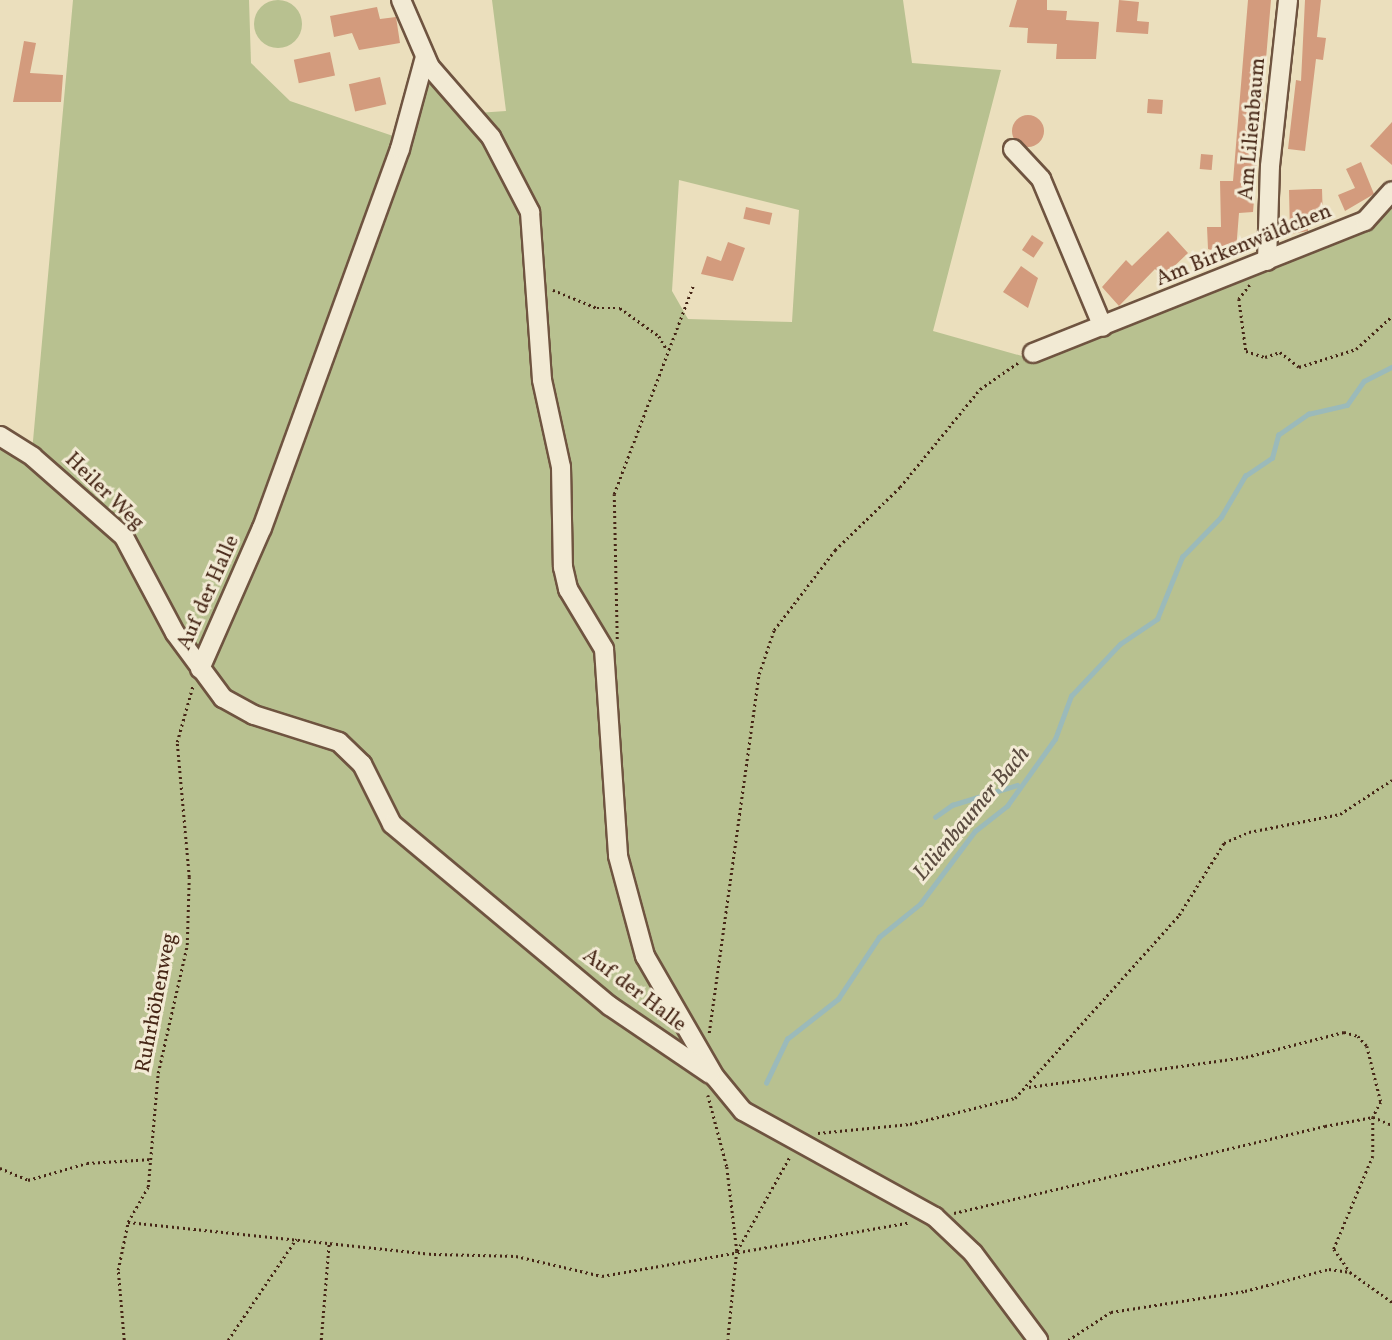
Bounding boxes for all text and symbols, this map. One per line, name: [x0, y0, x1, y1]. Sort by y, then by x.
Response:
street label: Am Lilienbaum: [1234, 57, 1272, 201]
street label: Am Birkenwäldchen: [1152, 199, 1336, 293]
street label: Heiler Weg: [59, 448, 149, 536]
street label: Auf der Halle: [173, 533, 245, 653]
water label: Lilienbaumer Bach: [908, 741, 1036, 887]
street label: Ruhrhöhenweg: [131, 931, 183, 1075]
street label: Auf der Halle: [578, 944, 690, 1038]

